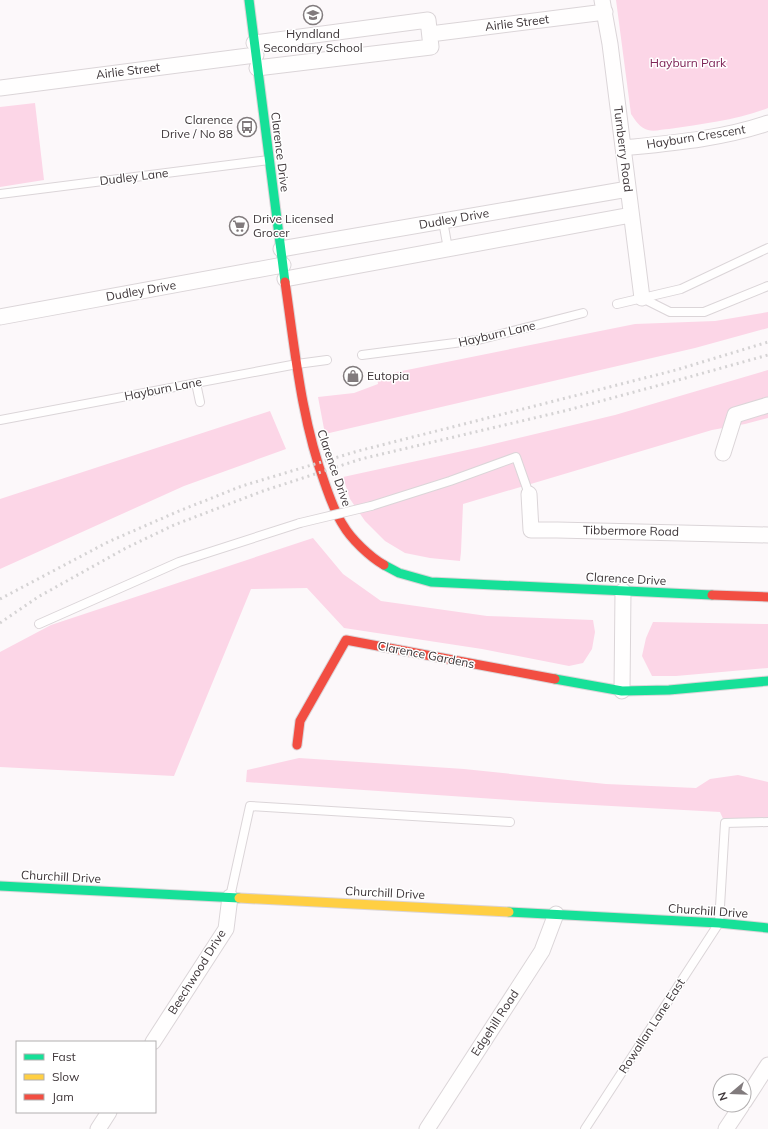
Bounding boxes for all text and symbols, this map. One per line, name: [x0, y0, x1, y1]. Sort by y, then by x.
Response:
school or university icon: Hyndland Secondary School: [302, 4, 324, 26]
street label: Airlie Street: [484, 11, 550, 34]
place label: Hyndland Secondary School: [263, 26, 363, 55]
park label: Hayburn Park: [650, 55, 727, 70]
street label: Airlie Street: [95, 59, 161, 82]
street label: Turnberry Road: [611, 105, 636, 193]
street label: Clarence Drive: [268, 111, 293, 193]
place label: Clarence Drive / No 88: [161, 112, 233, 141]
bus stop icon: Clarence Drive / No 88: [236, 116, 258, 138]
street label: Hayburn Crescent: [645, 121, 746, 152]
street label: Dudley Lane: [99, 165, 169, 188]
street label: Dudley Drive: [418, 205, 490, 232]
place label: Drive Licensed Grocer: [253, 211, 334, 240]
supermarket icon: Drive Licensed Grocer: [228, 215, 250, 237]
street label: Dudley Drive: [105, 277, 177, 304]
street label: Hayburn Lane: [457, 317, 537, 350]
shop icon: Eutopia: [342, 365, 364, 387]
place label: Eutopia: [367, 368, 409, 383]
street label: Hayburn Lane: [123, 374, 203, 403]
street label: Clarence Drive: [314, 427, 355, 508]
street label: Tibbermore Road: [583, 522, 679, 539]
street label: Clarence Drive: [585, 569, 667, 588]
street label: Clarence Gardens: [376, 638, 476, 671]
street label: Churchill Drive: [21, 867, 101, 886]
street label: Churchill Drive: [345, 883, 425, 902]
street label: Churchill Drive: [668, 900, 749, 921]
street label: Beechwood Drive: [164, 926, 229, 1017]
street label: Rowallan Lane East: [615, 975, 688, 1076]
street label: Edgehill Road: [468, 987, 522, 1059]
legend: [16, 1041, 156, 1113]
text: Fast: [52, 1049, 76, 1064]
text: Slow: [52, 1069, 80, 1084]
north arrow: [712, 1073, 752, 1113]
text: Jam: [52, 1089, 74, 1104]
text: N: [715, 1090, 731, 1102]

